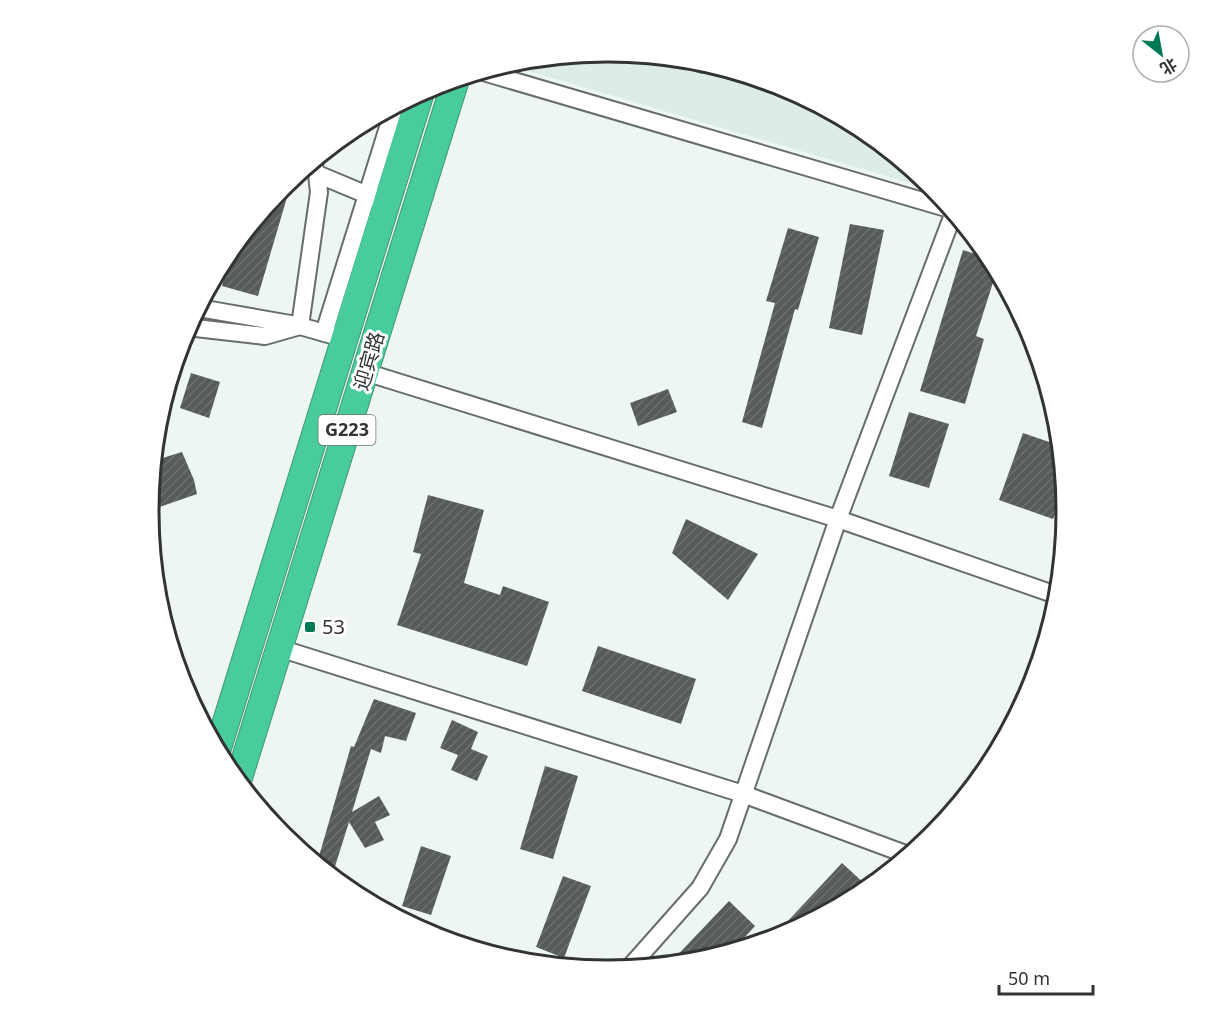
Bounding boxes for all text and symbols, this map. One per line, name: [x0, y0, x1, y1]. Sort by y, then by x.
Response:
north arrow: [1131, 24, 1191, 84]
text: 北: [1156, 53, 1181, 80]
street label: 迎宾路: [347, 328, 390, 393]
road number: G223: [318, 415, 376, 445]
place label: 53: [322, 613, 345, 640]
marker: 53: [303, 620, 317, 634]
scale bar: [999, 958, 1094, 996]
text: 50 m: [1008, 966, 1050, 990]

